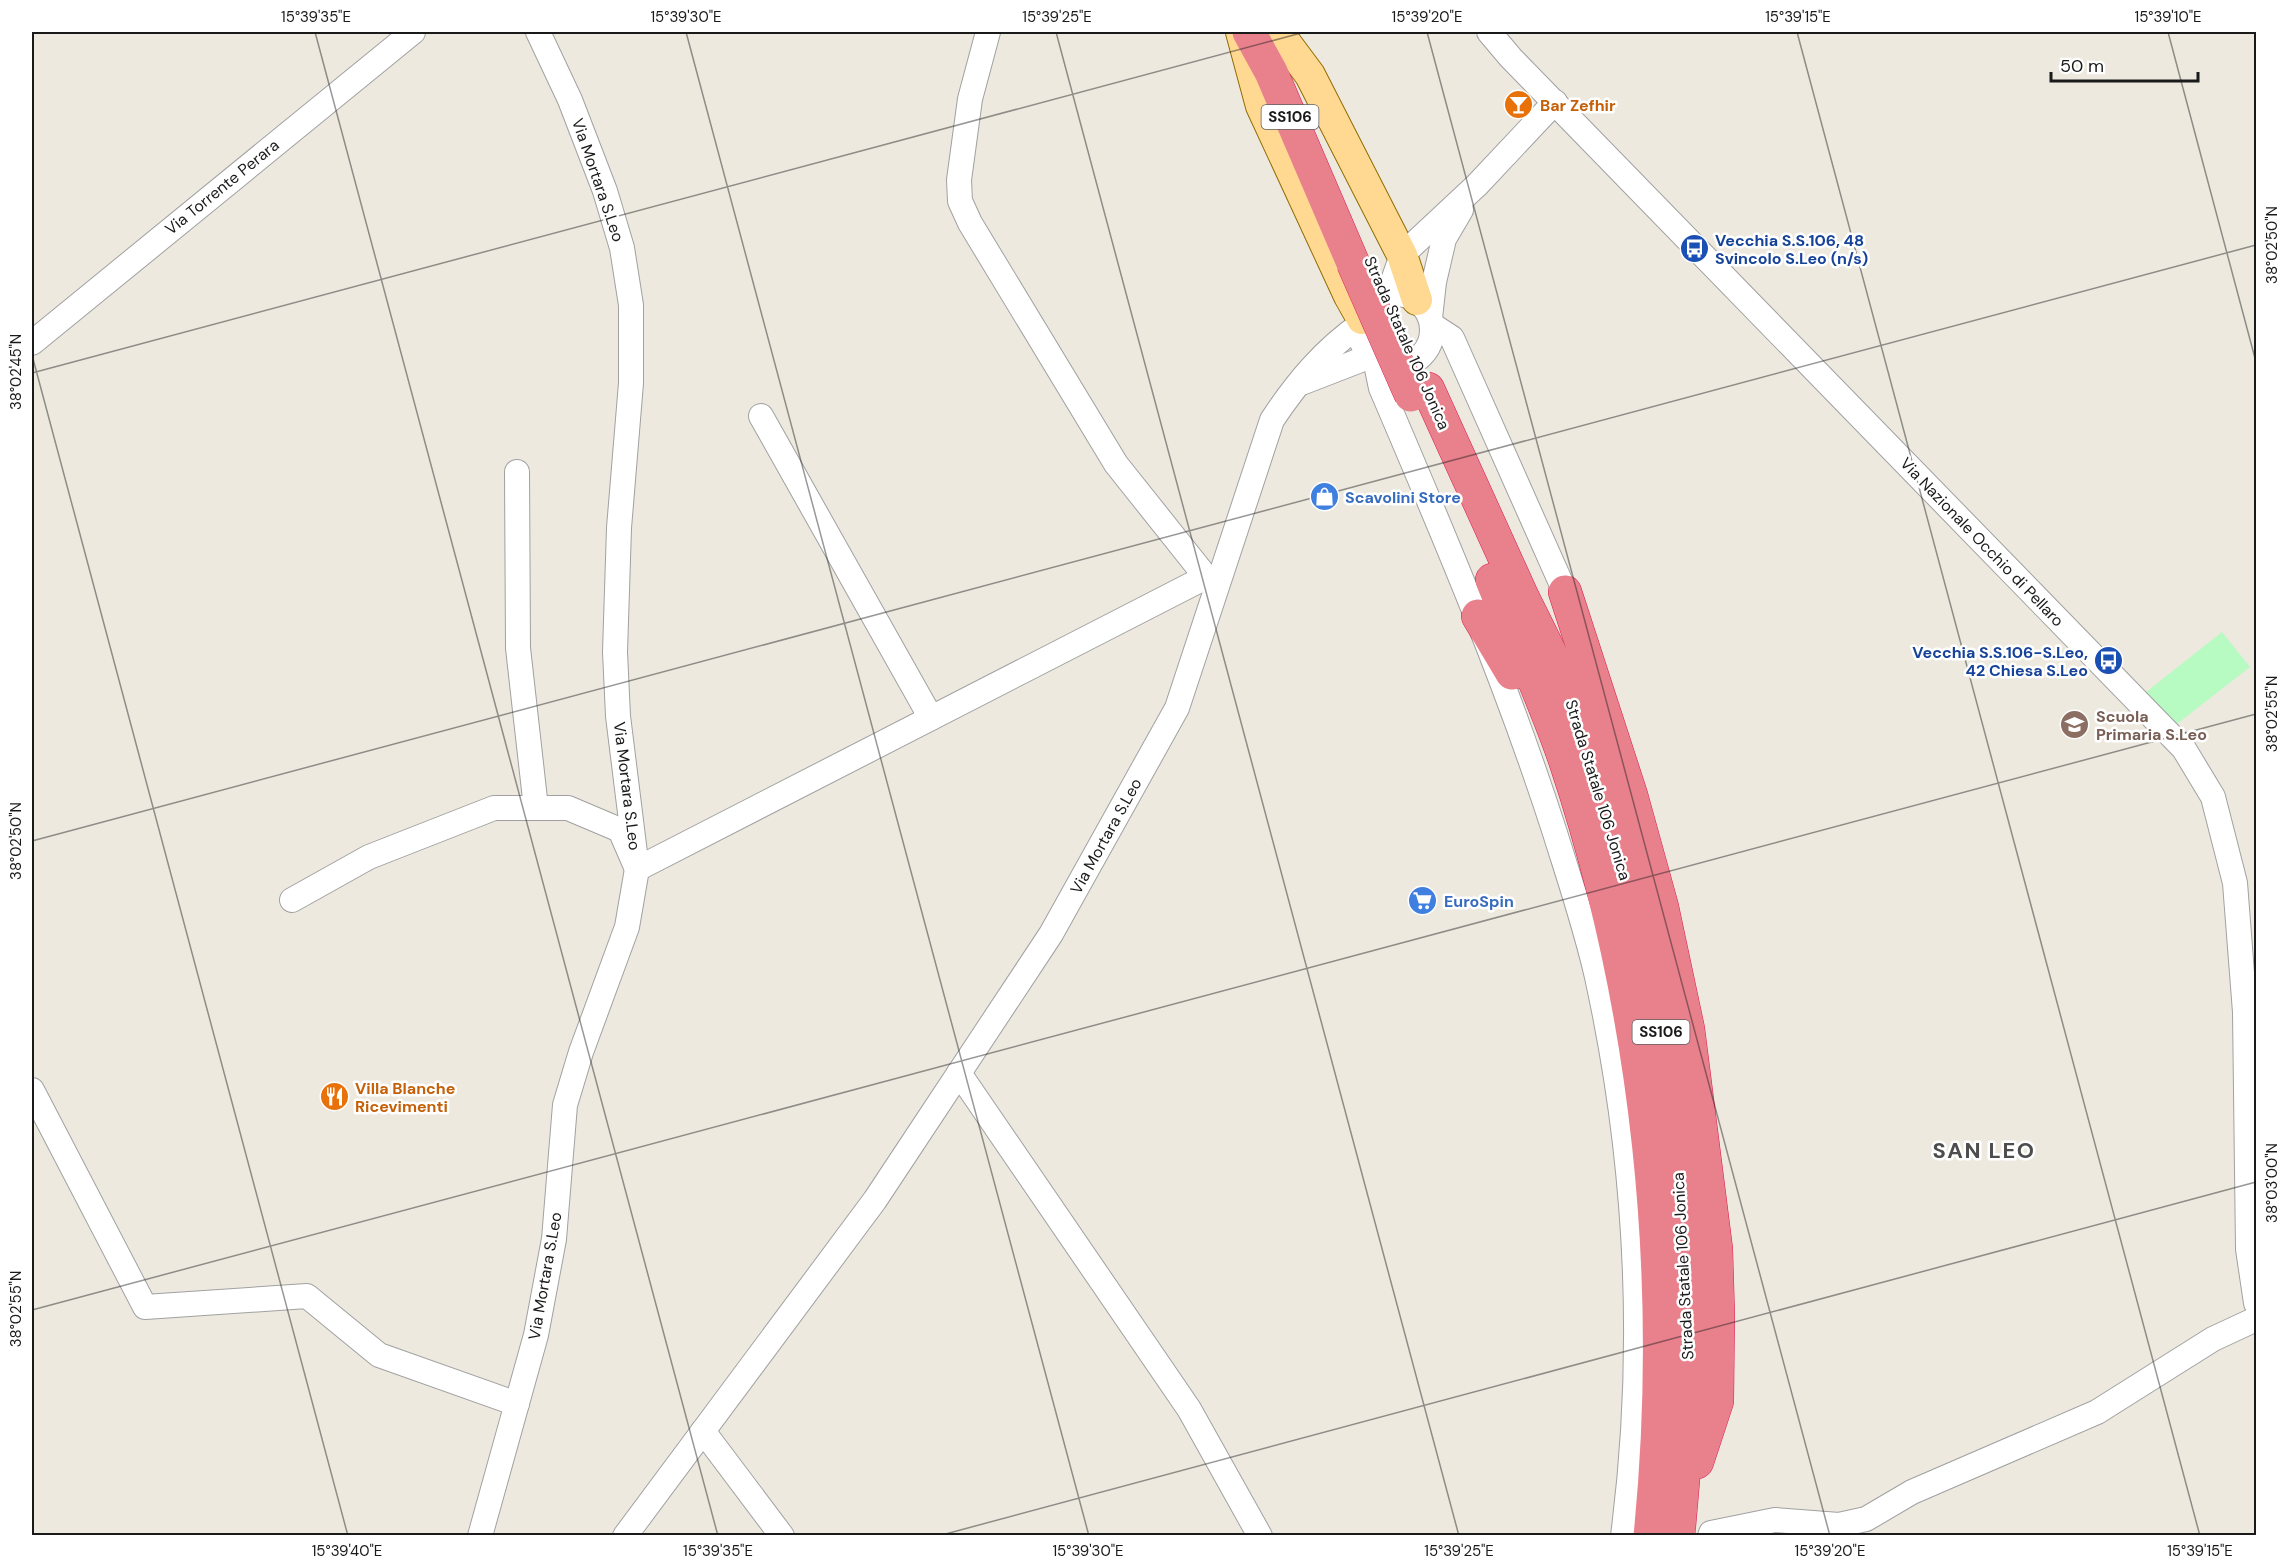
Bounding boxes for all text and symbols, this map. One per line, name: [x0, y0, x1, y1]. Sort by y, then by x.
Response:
text: 15°39'35"E: [281, 7, 351, 27]
text: 15°39'30"E: [650, 7, 722, 27]
text: 15°39'25"E: [1022, 7, 1092, 27]
text: 15°39'20"E: [1392, 7, 1462, 27]
text: 15°39'15"E: [1765, 7, 1831, 27]
text: 15°39'10"E: [2135, 7, 2202, 27]
scale bar: [2051, 45, 2198, 83]
text: 50 m: [2060, 54, 2104, 78]
bar icon: Bar Zefhir: [1503, 89, 1535, 121]
place label: Bar Zefhir: [1540, 95, 1616, 116]
road number: SS106: [1262, 105, 1318, 129]
street label: Via Mortara S.Leo: [567, 115, 629, 245]
street label: Via Torrente Perara: [161, 135, 283, 239]
text: 38°02'50"N: [2262, 206, 2282, 284]
place label: Vecchia S.S.106, 48 Svincolo S.Leo (n/s): [1715, 230, 1868, 269]
bus stop icon: Vecchia S.S.106, 48 Svincolo S.Leo (n/s): [1678, 233, 1710, 265]
street label: Strada Statale 106 Jonica: [1359, 253, 1455, 433]
text: 38°02'45"N: [6, 334, 26, 410]
street label: Via Nazionale Occhio di Pellaro: [1896, 453, 2068, 631]
shop icon: Scavolini Store: [1308, 481, 1340, 513]
place label: Scavolini Store: [1345, 487, 1461, 508]
place label: Vecchia S.S.106-S.Leo, 42 Chiesa S.Leo: [1912, 642, 2088, 681]
bus stop icon: Vecchia S.S.106-S.Leo, 42 Chiesa S.Leo: [2093, 645, 2125, 677]
text: 38°02'55"N: [2262, 676, 2282, 752]
street label: Strada Statale 106 Jonica: [1561, 697, 1635, 883]
place label: Scuola Primaria S.Leo: [2096, 706, 2207, 745]
school or university icon: Scuola Primaria S.Leo: [2059, 709, 2091, 741]
street label: Via Mortara S.Leo: [609, 721, 645, 851]
street label: Via Mortara S.Leo: [1065, 774, 1147, 898]
text: 38°02'50"N: [6, 802, 26, 880]
supermarket icon: EuroSpin: [1407, 885, 1439, 917]
place label: EuroSpin: [1444, 891, 1514, 912]
road number: SS106: [1632, 1020, 1690, 1044]
place label: Villa Blanche Ricevimenti: [355, 1078, 455, 1117]
restaurant icon: Villa Blanche Ricevimenti: [318, 1081, 350, 1113]
district label: SAN LEO: [1933, 1136, 2035, 1165]
text: 38°03'00"N: [2262, 1143, 2282, 1223]
street label: Strada Statale 106 Jonica: [1668, 1172, 1698, 1360]
street label: Via Mortara S.Leo: [523, 1210, 567, 1342]
text: 38°02'55"N: [6, 1271, 26, 1347]
text: 15°39'40"E: [312, 1541, 382, 1561]
text: 15°39'35"E: [683, 1541, 753, 1561]
text: 15°39'30"E: [1052, 1541, 1124, 1561]
text: 15°39'25"E: [1424, 1541, 1494, 1561]
text: 15°39'20"E: [1795, 1541, 1865, 1561]
text: 15°39'15"E: [2167, 1541, 2233, 1561]

